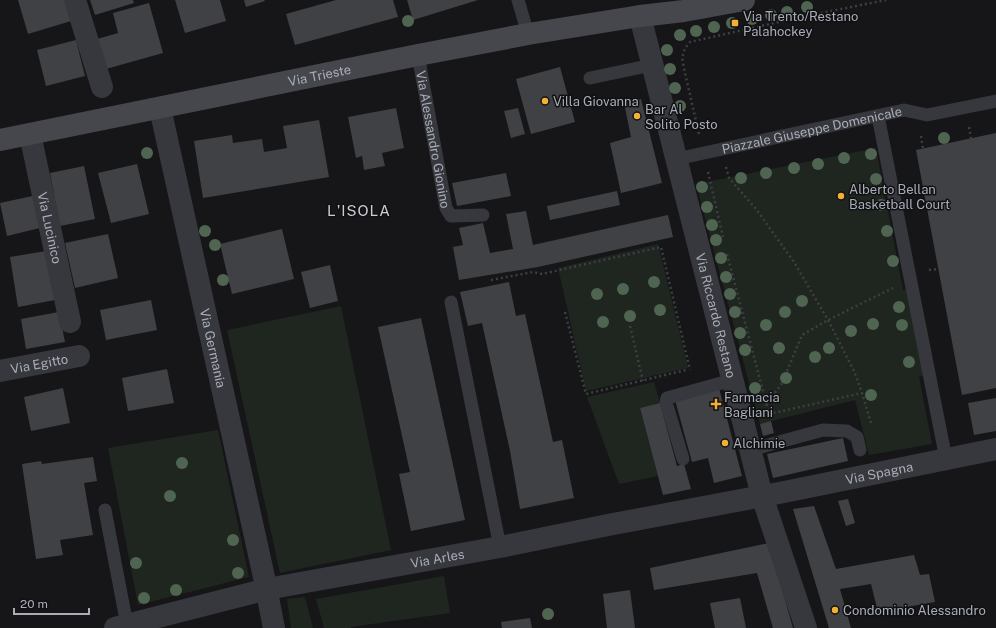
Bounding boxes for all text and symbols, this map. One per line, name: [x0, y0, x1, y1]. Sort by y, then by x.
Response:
place label: Via Trento/Restano Palahockey: [743, 9, 858, 39]
marker: Via Trento/Restano Palahockey: [730, 18, 740, 28]
street label: Via Trieste: [287, 62, 352, 89]
street label: Via Alessandro Gionino: [413, 70, 453, 210]
place label: Villa Giovanna: [553, 94, 639, 109]
marker: Villa Giovanna: [540, 96, 550, 106]
place label: Bar Al Solito Posto: [645, 102, 718, 132]
street label: Piazzale Giuseppe Domenicale: [721, 104, 903, 157]
marker: Bar Al Solito Posto: [632, 111, 642, 121]
place label: Alberto Bellan Basketball Court: [849, 182, 950, 212]
street label: Via Lucinico: [35, 191, 64, 265]
marker: Alberto Bellan Basketball Court: [836, 191, 846, 201]
district label: L'ISOLA: [327, 202, 391, 219]
street label: Via Riccardo Restano: [693, 252, 739, 380]
street label: Via Germania: [197, 307, 229, 389]
street label: Via Egitto: [9, 351, 69, 377]
place label: Farmacia Bagliani: [724, 390, 780, 420]
marker: Farmacia Bagliani: [711, 399, 721, 409]
place label: Alchimie: [733, 436, 785, 451]
marker: Alchimie: [720, 438, 730, 448]
street label: Via Spagna: [844, 459, 914, 487]
street label: Via Arles: [409, 547, 465, 571]
scale bar: [14, 590, 89, 616]
text: 20 m: [20, 597, 48, 611]
place label: Condominio Alessandro: [843, 603, 986, 618]
marker: Condominio Alessandro: [830, 605, 840, 615]

